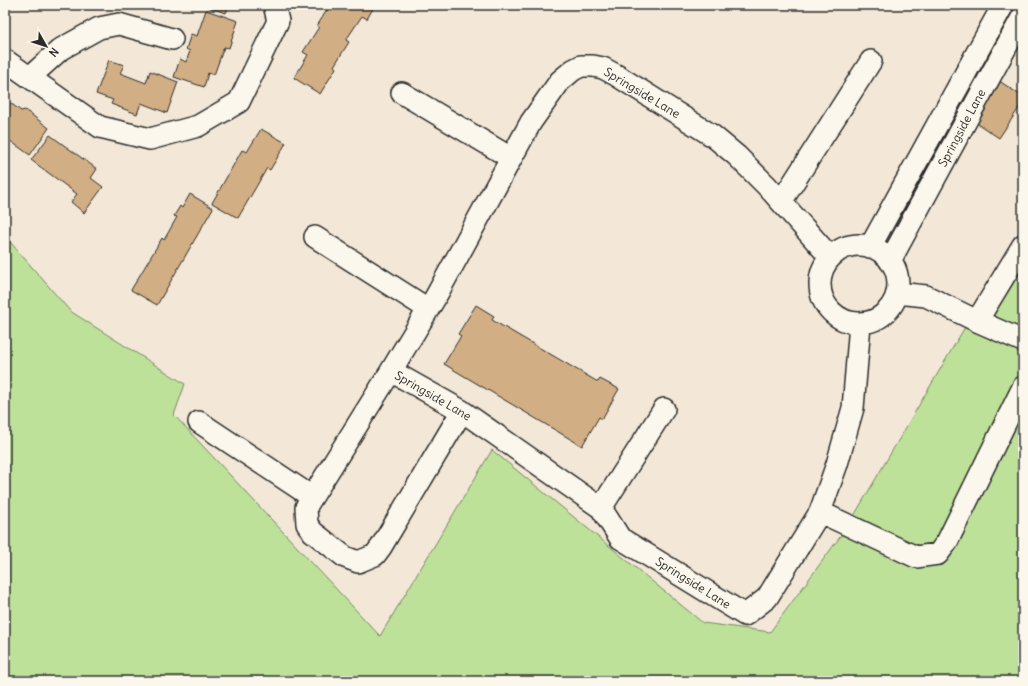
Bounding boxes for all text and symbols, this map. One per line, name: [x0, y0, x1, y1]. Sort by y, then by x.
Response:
north arrow: [26, 26, 66, 66]
text: N: [46, 45, 62, 60]
street label: Springside Lane: [602, 64, 683, 121]
street label: Springside Lane: [935, 86, 988, 169]
street label: Springside Lane: [392, 368, 474, 424]
street label: Springside Lane: [653, 553, 734, 612]

